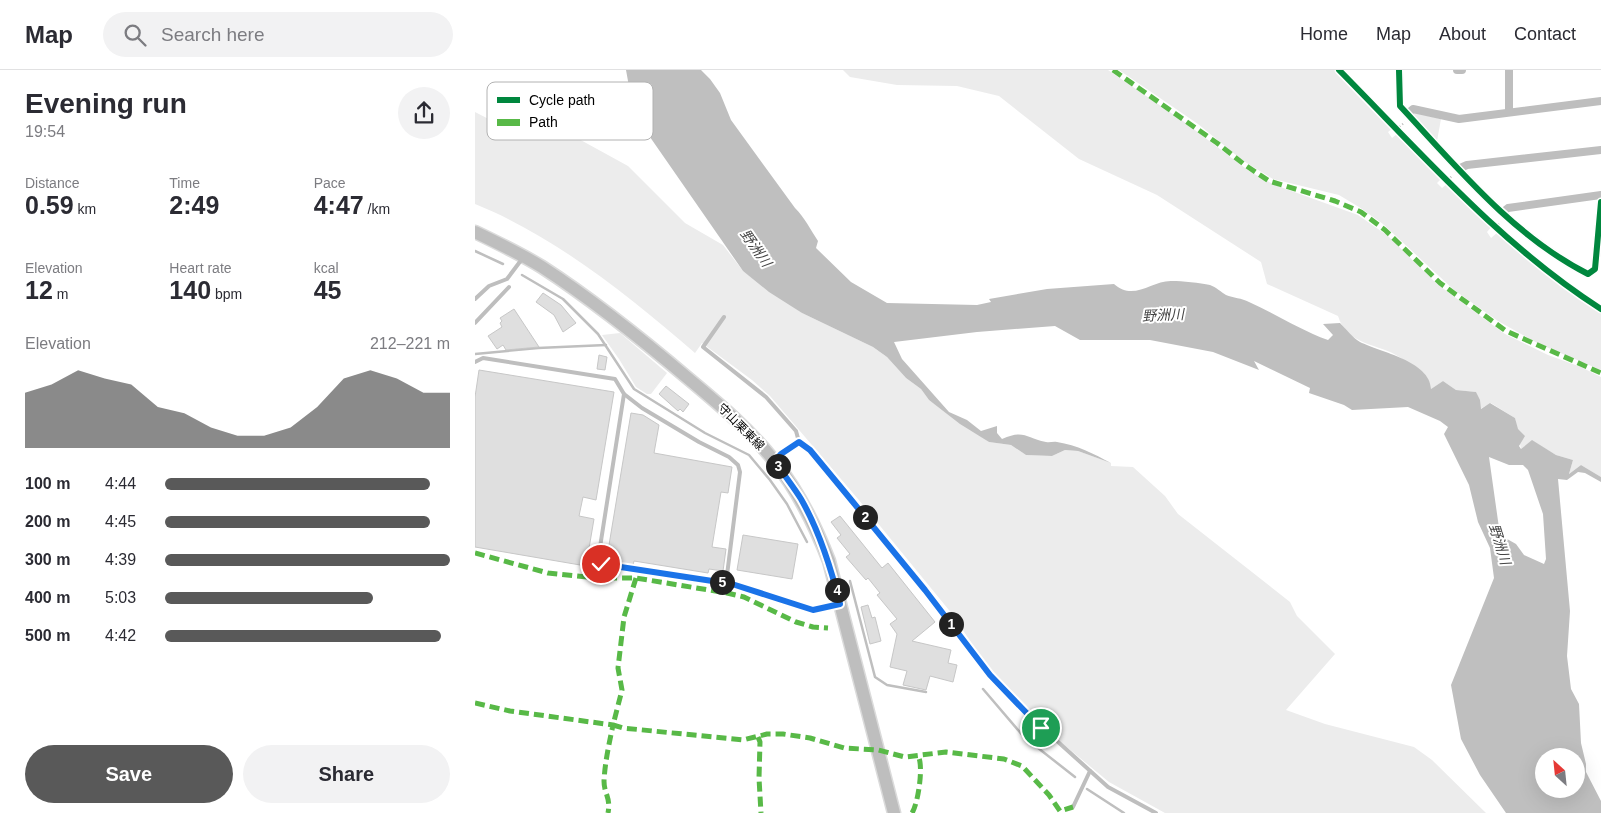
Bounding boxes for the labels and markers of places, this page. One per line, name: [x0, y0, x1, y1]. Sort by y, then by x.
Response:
pin: 3: [765, 454, 791, 478]
pin: 2: [853, 504, 877, 530]
pin: [580, 543, 622, 585]
pin: 5: [709, 570, 735, 594]
pin: 4: [825, 578, 849, 602]
pin: 1: [939, 612, 963, 636]
pin: [1020, 707, 1062, 749]

